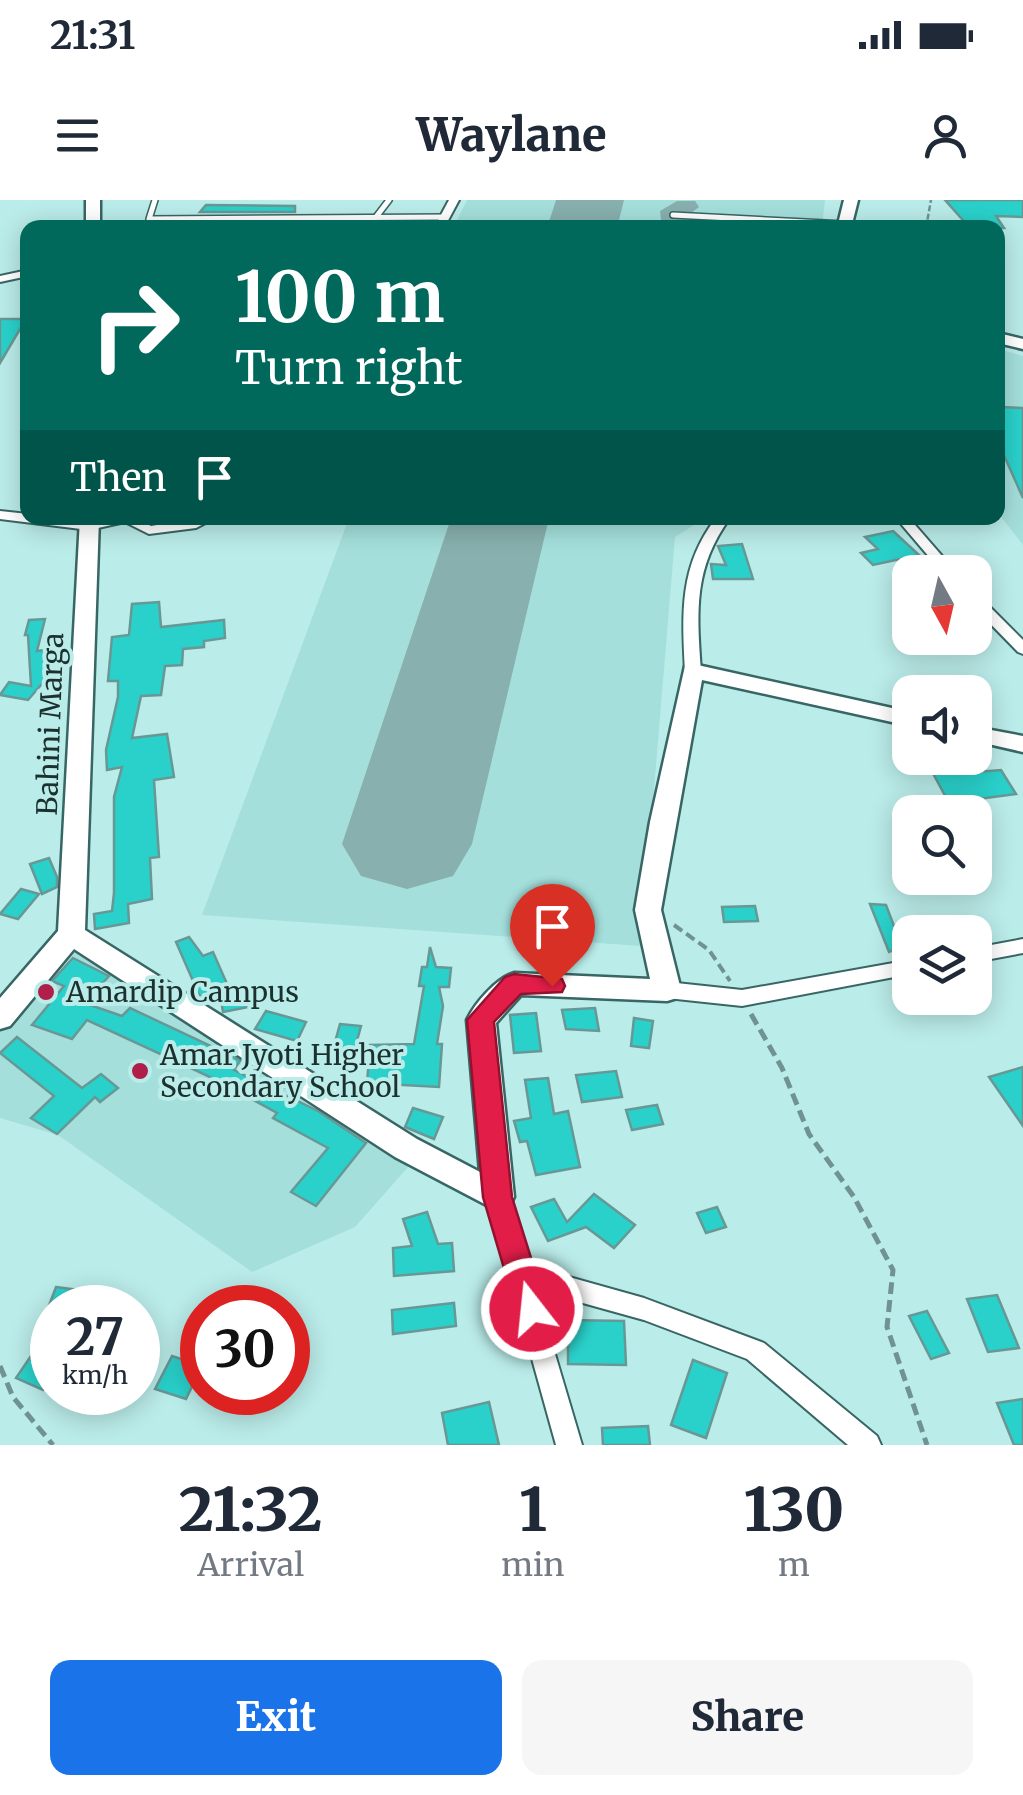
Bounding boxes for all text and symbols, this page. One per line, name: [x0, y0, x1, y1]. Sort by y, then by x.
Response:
text: 21:31: [50, 12, 135, 59]
text: Waylane: [416, 107, 607, 163]
icon: menu: [50, 108, 105, 163]
icon: person: [918, 108, 973, 163]
text: 100 m: [235, 253, 445, 341]
icon: right: [70, 260, 200, 390]
text: Turn right: [235, 340, 463, 396]
icon: arrive: [187, 450, 242, 505]
text: Then: [70, 454, 167, 501]
north arrow: [892, 555, 992, 655]
map controls: [892, 555, 992, 1015]
street label: Bahini Marga: [29, 632, 71, 816]
button: sound: [892, 675, 992, 775]
button: search: [892, 795, 992, 895]
pin: [510, 884, 595, 987]
icon: arrive: [525, 899, 580, 954]
button: layers: [892, 915, 992, 1015]
place label: Amardip Campus: [65, 974, 299, 1010]
marker: Amardip Campus: [35, 981, 57, 1003]
place label: Amar Jyoti Higher Secondary School: [159, 1037, 404, 1105]
marker: Amar Jyoti Higher Secondary School: [129, 1060, 151, 1082]
position arrow: [480, 1257, 584, 1361]
speed limit sign: 30: [180, 1285, 310, 1415]
text: 27: [66, 1306, 124, 1369]
text: km/h: [62, 1359, 128, 1391]
text: 21:32: [179, 1472, 322, 1547]
text: 1: [519, 1472, 547, 1547]
text: 130: [743, 1472, 844, 1547]
text: Arrival: [197, 1545, 304, 1585]
text: min: [501, 1545, 565, 1585]
text: m: [778, 1545, 810, 1585]
button: Exit: [50, 1660, 502, 1775]
button: Share: [522, 1660, 973, 1775]

